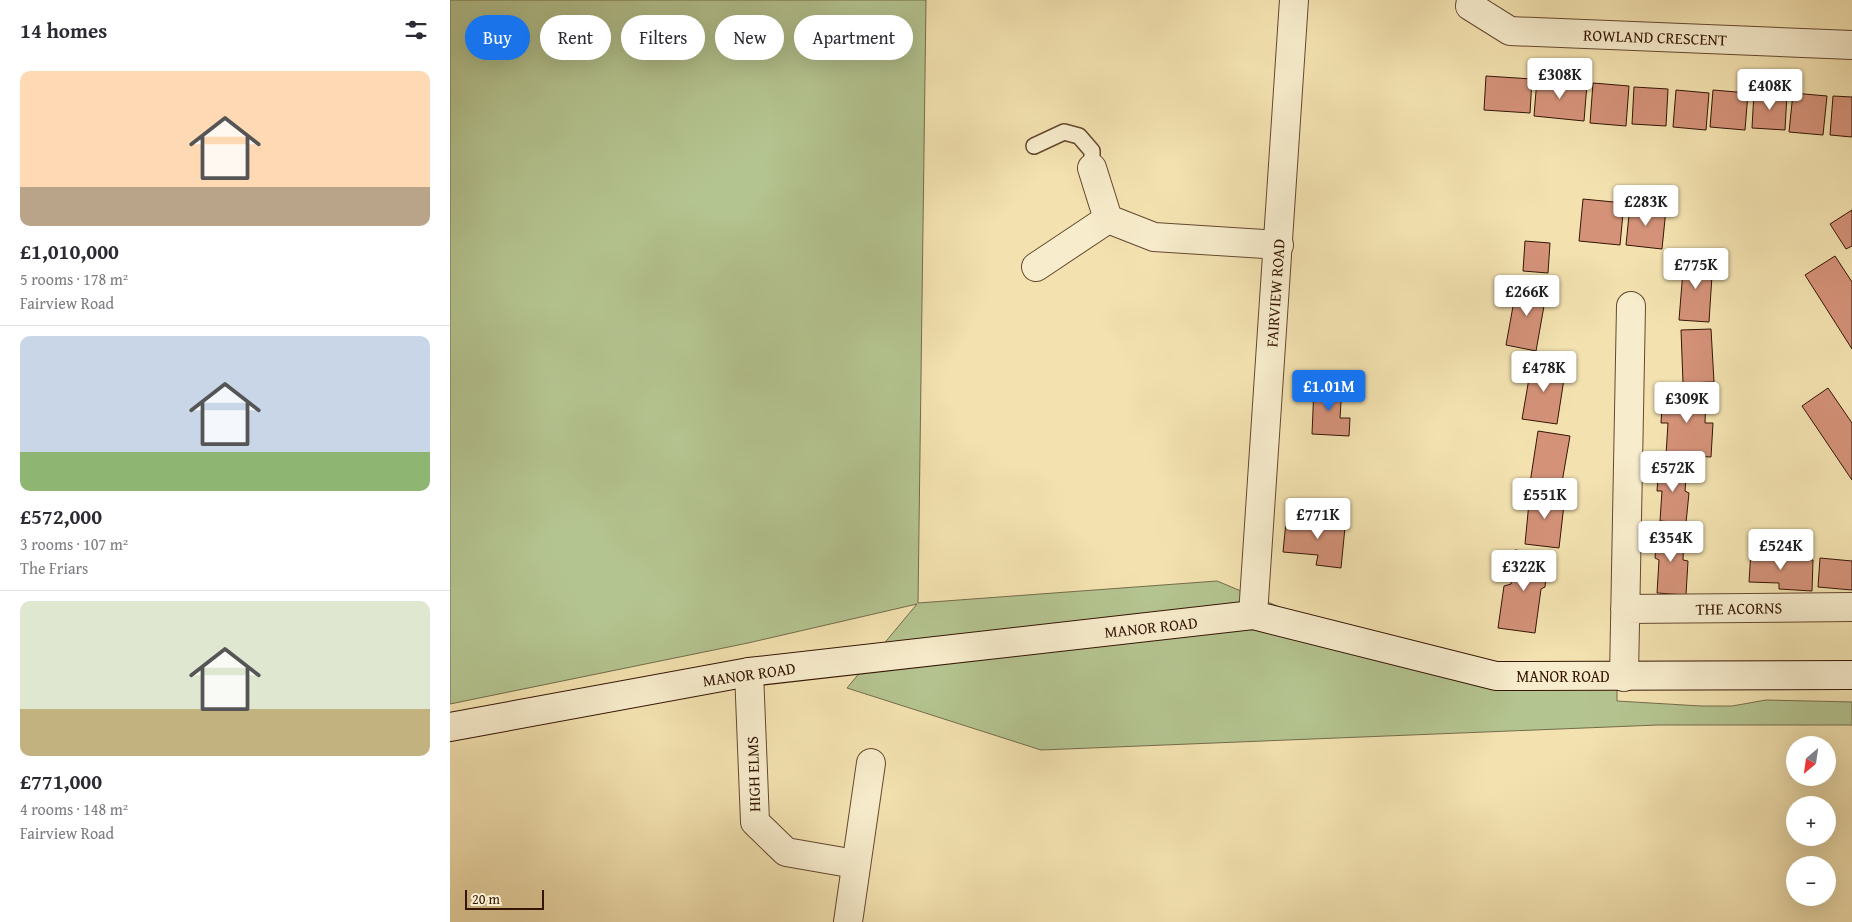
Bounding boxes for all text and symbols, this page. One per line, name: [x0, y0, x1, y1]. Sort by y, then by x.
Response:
text: 14 homes: [20, 15, 107, 46]
chip: Buy: [465, 15, 530, 60]
chip: Rent: [540, 15, 611, 60]
chip: Filters: [621, 15, 705, 60]
chip: New: [715, 15, 784, 60]
chip: Apartment: [794, 15, 913, 60]
icon: filters: [402, 16, 430, 44]
street label: ROWLAND CRESCENT: [1583, 22, 1727, 52]
pin: £308K: [1525, 58, 1595, 100]
text: £308K: [1538, 62, 1582, 86]
pin: £408K: [1735, 68, 1805, 111]
text: £408K: [1748, 73, 1792, 97]
icon: home: [180, 103, 270, 193]
pin: £283K: [1611, 184, 1681, 227]
text: £283K: [1624, 189, 1668, 213]
text: £1,010,000: [20, 236, 119, 267]
street label: FAIRVIEW ROAD: [1259, 238, 1291, 348]
pin: £775K: [1661, 248, 1731, 290]
text: £775K: [1674, 252, 1718, 276]
text: 5 rooms · 178 m²: [20, 267, 128, 291]
pin: £266K: [1492, 274, 1562, 317]
text: £266K: [1505, 279, 1549, 303]
text: Fairview Road: [20, 291, 114, 315]
pin: £478K: [1509, 350, 1579, 393]
text: £478K: [1522, 355, 1566, 379]
icon: home: [180, 369, 270, 459]
pin: £1.01M: [1288, 370, 1370, 412]
text: £1.01M: [1303, 374, 1355, 398]
pin: £309K: [1652, 382, 1722, 424]
text: £309K: [1665, 386, 1709, 410]
pin: £572K: [1638, 450, 1708, 493]
text: £572K: [1651, 455, 1695, 479]
pin: £551K: [1510, 478, 1580, 520]
text: £551K: [1523, 482, 1567, 506]
pin: £771K: [1283, 498, 1353, 540]
text: £572,000: [20, 501, 102, 532]
text: £771K: [1296, 502, 1340, 526]
pin: £354K: [1636, 520, 1706, 563]
text: £354K: [1649, 525, 1693, 549]
pin: £524K: [1746, 528, 1816, 571]
text: 3 rooms · 107 m²: [20, 532, 128, 556]
text: £524K: [1759, 533, 1803, 557]
pin: £322K: [1489, 550, 1559, 592]
text: £322K: [1502, 554, 1546, 578]
text: The Friars: [20, 556, 88, 580]
street label: THE ACORNS: [1696, 595, 1783, 621]
street label: MANOR ROAD: [1103, 610, 1199, 644]
icon: home: [180, 634, 270, 724]
street label: MANOR ROAD: [701, 656, 797, 692]
street label: MANOR ROAD: [1516, 664, 1610, 688]
street label: HIGH ELMS: [740, 735, 766, 812]
north arrow: [1786, 736, 1836, 786]
map controls: [1786, 736, 1836, 906]
text: £771,000: [20, 766, 102, 797]
button: +: [1786, 796, 1836, 846]
text: 4 rooms · 148 m²: [20, 797, 128, 821]
text: Fairview Road: [20, 821, 114, 845]
button: −: [1786, 856, 1836, 906]
scale bar: [465, 887, 544, 910]
text: 20 m: [472, 889, 500, 909]

